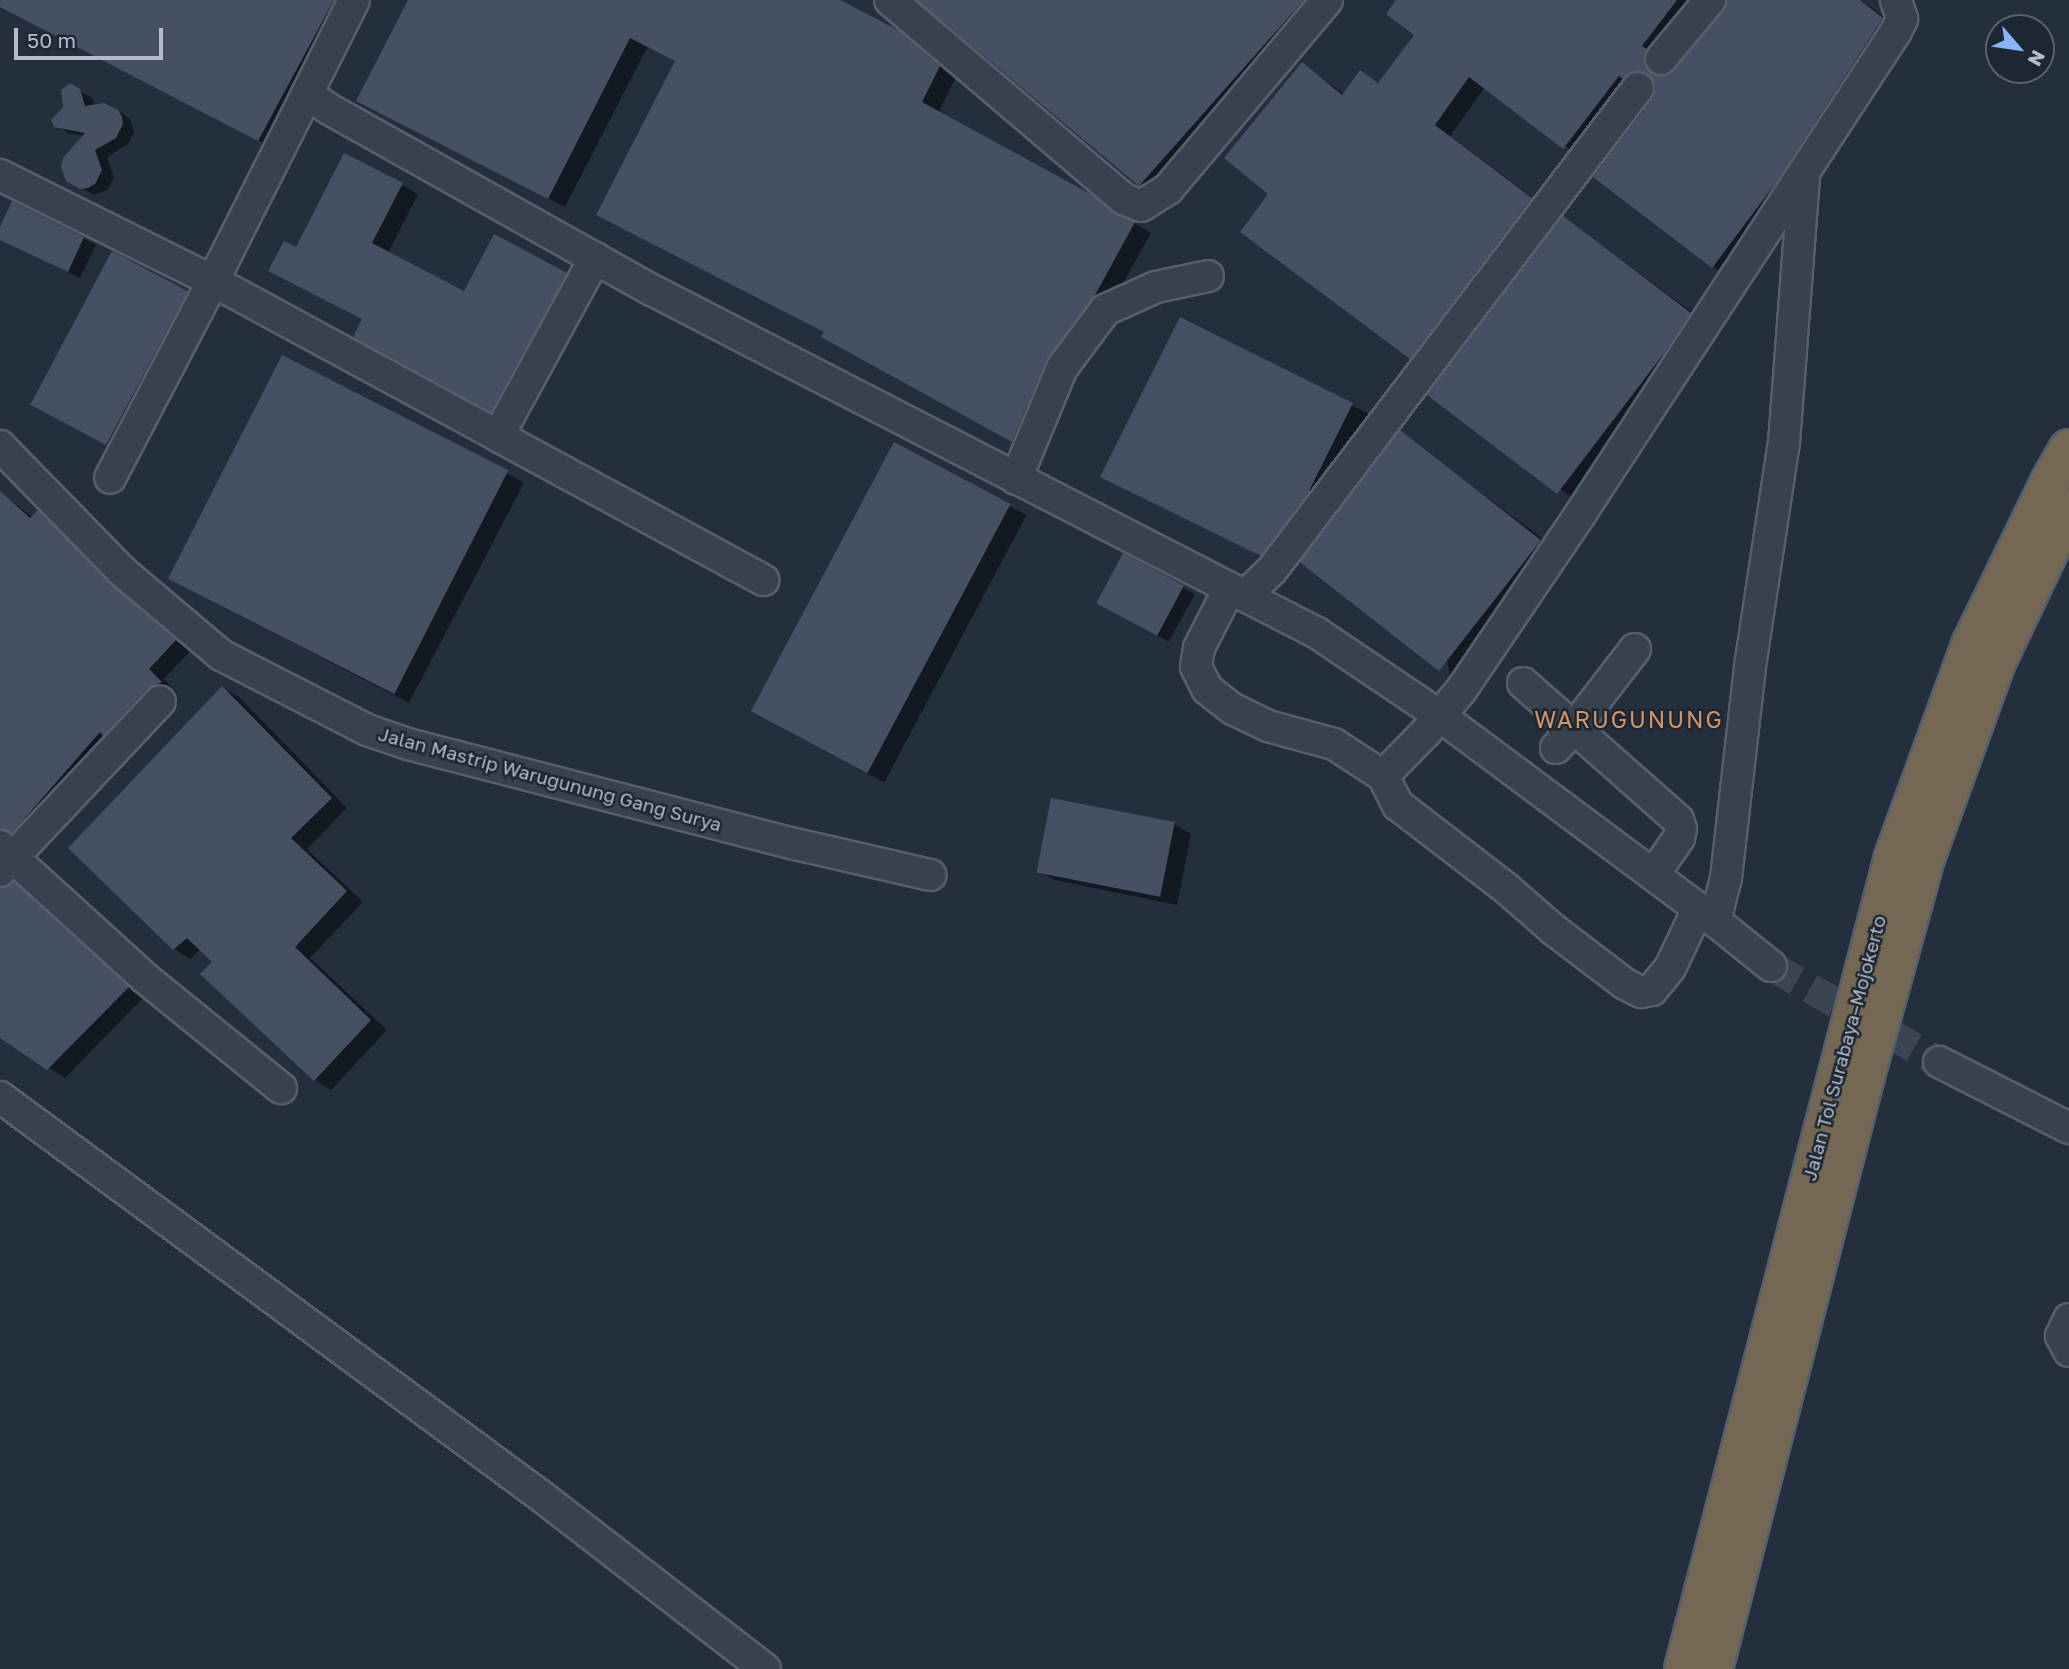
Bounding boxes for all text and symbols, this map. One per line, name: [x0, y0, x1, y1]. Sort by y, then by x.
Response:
scale bar: [18, 14, 166, 58]
north arrow: [1985, 14, 2055, 84]
text: 50 m: [27, 27, 76, 53]
text: N: [2023, 47, 2051, 70]
district label: WARUGUNUNG: [1536, 705, 1722, 733]
street label: Jalan Mastrip Warugunung Gang Surya: [376, 722, 724, 836]
street label: Jalan Tol Surabaya–Mojokerto: [1798, 913, 1890, 1183]

